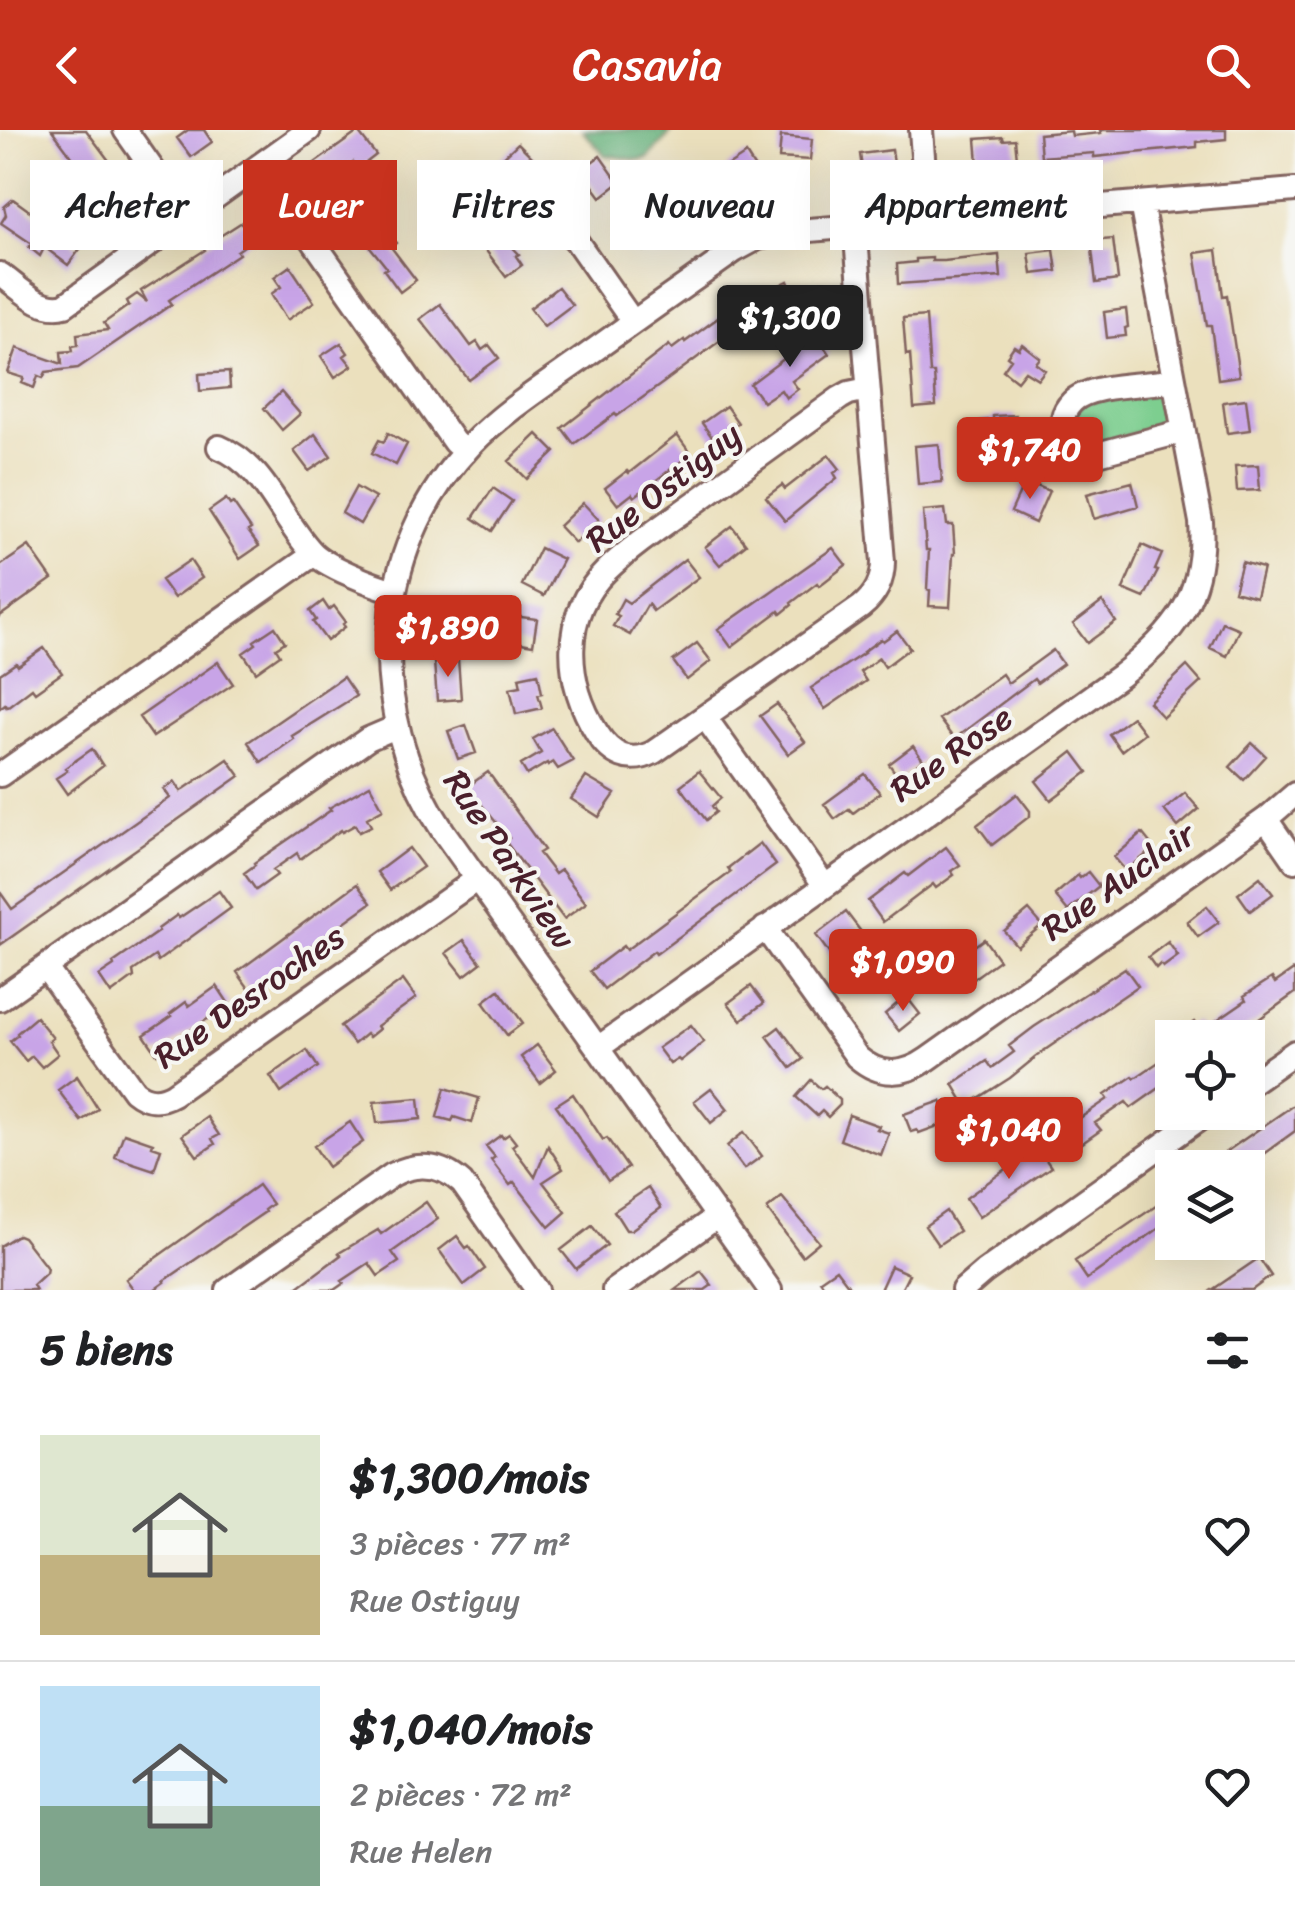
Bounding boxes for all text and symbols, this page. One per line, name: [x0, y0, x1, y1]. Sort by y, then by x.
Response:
text: Casavia: [573, 25, 722, 105]
icon: back: [40, 38, 95, 93]
icon: search: [1200, 38, 1255, 93]
chip: Acheter: [30, 160, 223, 250]
chip: Louer: [243, 160, 397, 250]
chip: Filtres: [417, 160, 590, 250]
chip: Nouveau: [610, 160, 810, 250]
chip: Appartement: [830, 160, 1103, 250]
pin: $1,300: [709, 285, 871, 370]
text: $1,300: [739, 289, 841, 346]
street label: Rue Ostiguy: [571, 405, 756, 569]
pin: $1,740: [949, 417, 1111, 502]
text: $1,740: [979, 421, 1081, 478]
pin: $1,890: [367, 595, 529, 680]
text: $1,890: [396, 599, 500, 656]
street label: Rue Rose: [876, 688, 1026, 818]
street label: Rue Parkview: [427, 756, 594, 963]
street label: Rue Auclair: [1027, 804, 1210, 957]
street label: Rue Desroches: [140, 907, 358, 1085]
pin: $1,090: [822, 929, 984, 1014]
text: $1,090: [851, 933, 955, 990]
map controls: [1155, 1020, 1265, 1260]
button: locate: [1155, 1020, 1265, 1130]
pin: $1,040: [928, 1097, 1090, 1182]
text: $1,040: [957, 1101, 1061, 1158]
button: layers: [1155, 1150, 1265, 1260]
text: 5 biens: [40, 1313, 173, 1387]
icon: filters: [1200, 1323, 1255, 1378]
text: $1,300/mois: [350, 1441, 589, 1515]
icon: home: [120, 1475, 240, 1595]
icon: heart: [1200, 1508, 1255, 1563]
text: 3 pièces · 77 m²: [350, 1515, 571, 1572]
text: Rue Ostiguy: [350, 1572, 520, 1629]
text: $1,040/mois: [350, 1692, 592, 1766]
icon: home: [120, 1726, 240, 1846]
icon: heart: [1200, 1759, 1255, 1814]
text: 2 pièces · 72 m²: [350, 1766, 572, 1823]
text: Rue Helen: [350, 1823, 492, 1880]

